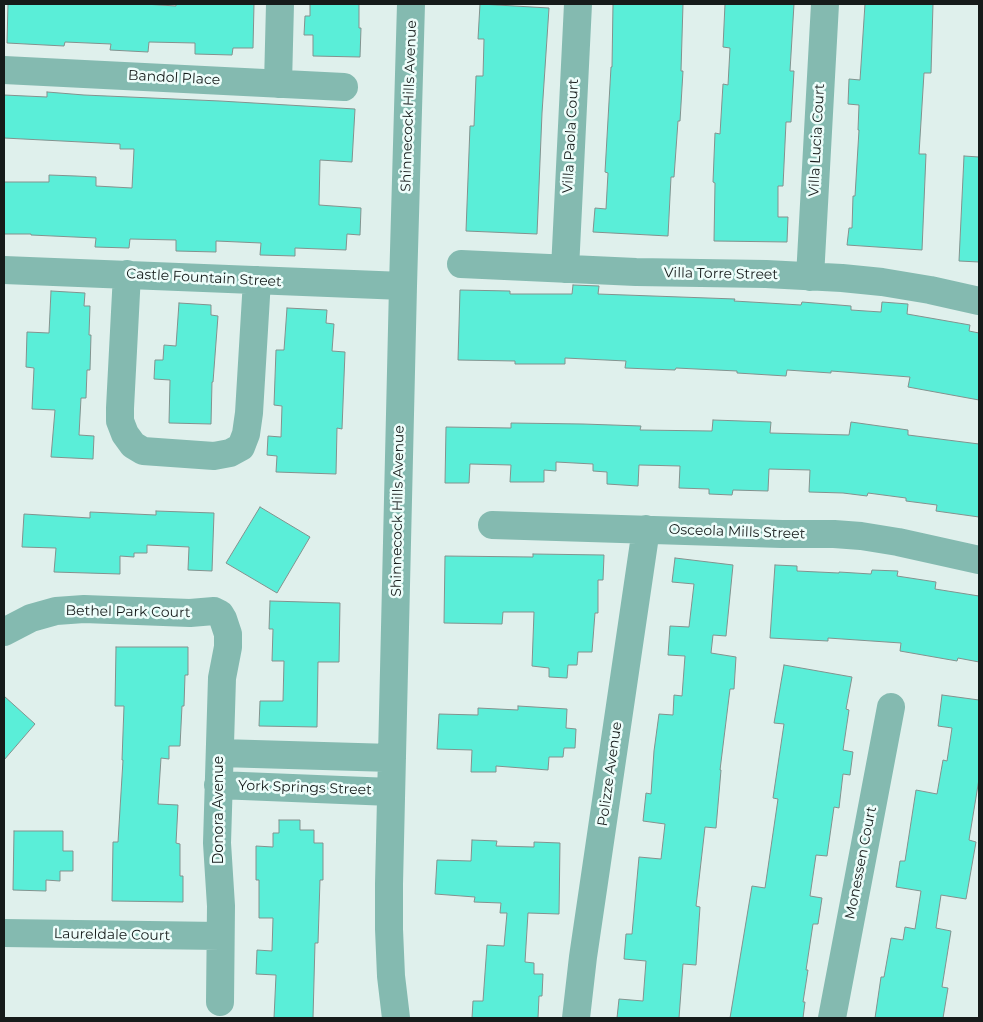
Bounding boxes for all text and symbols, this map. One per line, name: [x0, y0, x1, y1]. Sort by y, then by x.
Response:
street label: Shinnecock Hills Avenue: [398, 20, 420, 192]
street label: Bandol Place: [127, 67, 221, 89]
street label: Villa Paola Court: [560, 78, 582, 194]
street label: Villa Lucia Court: [806, 83, 828, 197]
street label: Villa Torre Street: [664, 265, 778, 283]
street label: Castle Fountain Street: [126, 266, 282, 290]
street label: Shinnecock Hills Avenue: [388, 425, 408, 597]
street label: Osceola Mills Street: [668, 521, 806, 543]
street label: Bethel Park Court: [65, 603, 191, 621]
street label: Polizze Avenue: [594, 721, 626, 827]
street label: Donora Avenue: [211, 756, 227, 864]
street label: York Springs Street: [238, 777, 372, 799]
street label: Monessen Court: [842, 805, 880, 921]
street label: Laureldale Court: [54, 926, 170, 944]

